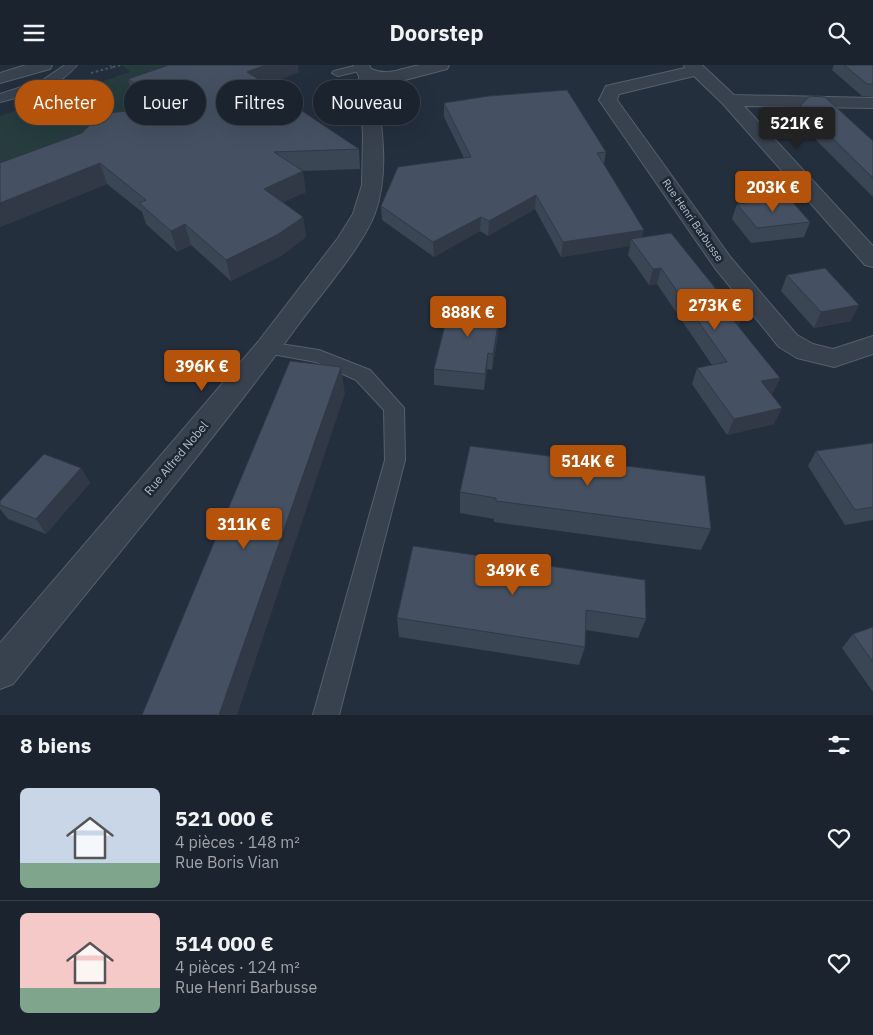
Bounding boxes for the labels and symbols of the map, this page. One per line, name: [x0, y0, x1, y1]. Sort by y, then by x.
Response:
pin: 521K €: [756, 107, 838, 149]
pin: 203K €: [732, 171, 814, 213]
street label: Rue Henri Barbusse: [659, 176, 727, 264]
pin: 273K €: [674, 289, 756, 331]
pin: 888K €: [427, 295, 509, 338]
pin: 396K €: [161, 349, 243, 392]
street label: Rue Alfred Nobel: [141, 418, 211, 498]
pin: 514K €: [547, 445, 629, 487]
pin: 311K €: [203, 507, 285, 550]
pin: 349K €: [472, 553, 554, 596]

